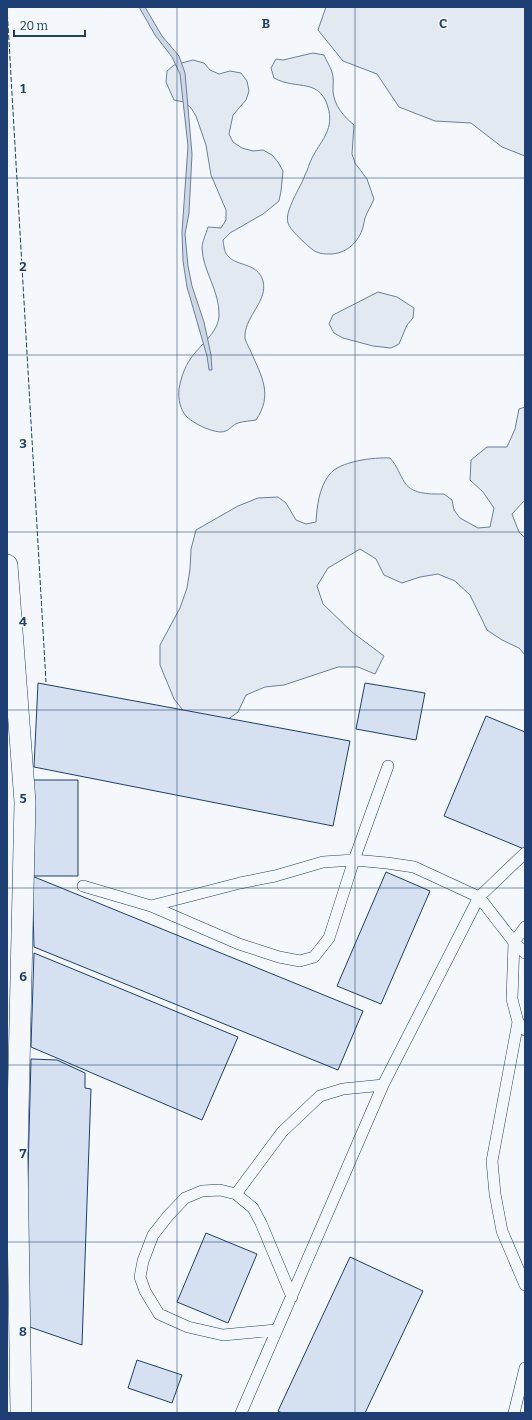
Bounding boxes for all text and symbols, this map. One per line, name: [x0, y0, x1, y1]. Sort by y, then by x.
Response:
scale bar: [14, 12, 85, 38]
text: B: [262, 16, 270, 31]
text: C: [439, 16, 447, 31]
text: 20 m: [20, 19, 49, 33]
text: 1: [20, 81, 26, 96]
text: 2: [19, 259, 27, 274]
text: 3: [19, 436, 27, 451]
text: 4: [19, 614, 27, 629]
text: 5: [19, 791, 27, 806]
text: 6: [19, 969, 27, 984]
text: 7: [20, 1146, 27, 1161]
text: 8: [19, 1324, 27, 1339]

